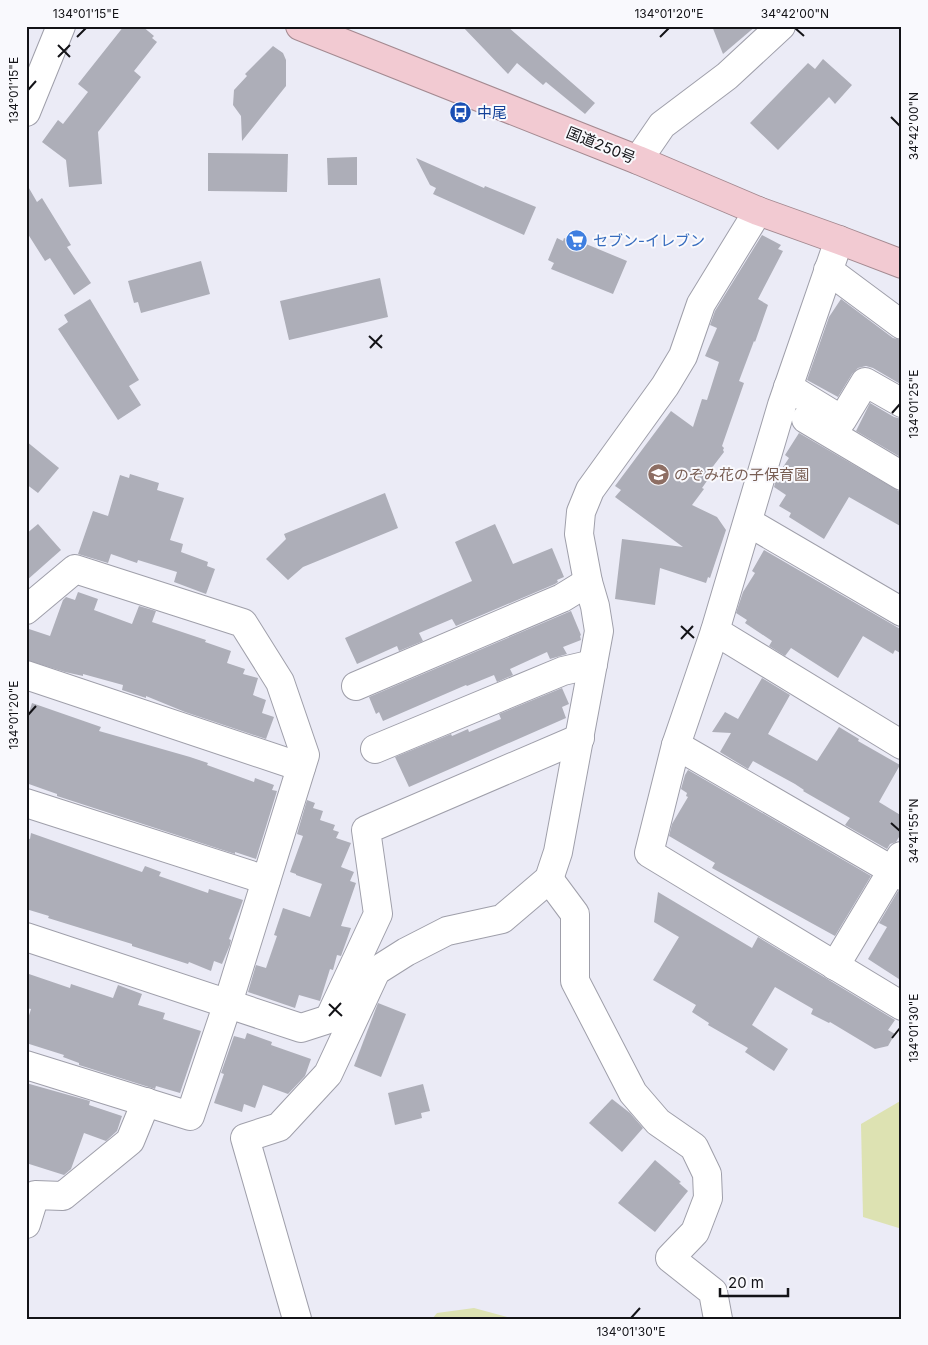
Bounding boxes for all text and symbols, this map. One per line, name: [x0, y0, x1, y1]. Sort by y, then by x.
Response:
text: 134°01'15"E: [53, 6, 119, 21]
text: 134°01'20"E: [634, 6, 704, 21]
text: 34°42'00"N: [761, 6, 829, 21]
text: 134°01'15"E: [6, 57, 21, 123]
text: 34°42'00"N: [906, 92, 921, 160]
bus stop icon: 中尾: [449, 100, 473, 124]
place label: 中尾: [477, 103, 507, 122]
street label: 国道250号: [564, 123, 638, 167]
supermarket icon: セブン-イレブン: [565, 228, 589, 252]
place label: セブン-イレブン: [593, 231, 705, 250]
text: 134°01'25"E: [906, 370, 921, 438]
school or university icon: のぞみ花の子保育園: [646, 462, 670, 486]
place label: のぞみ花の子保育園: [674, 465, 809, 484]
text: 134°01'20"E: [6, 680, 21, 750]
text: 34°41'55"N: [906, 798, 921, 864]
text: 134°01'30"E: [906, 993, 921, 1063]
scale bar: [720, 1265, 788, 1297]
text: 20 m: [728, 1273, 764, 1292]
text: 134°01'30"E: [596, 1324, 666, 1339]

